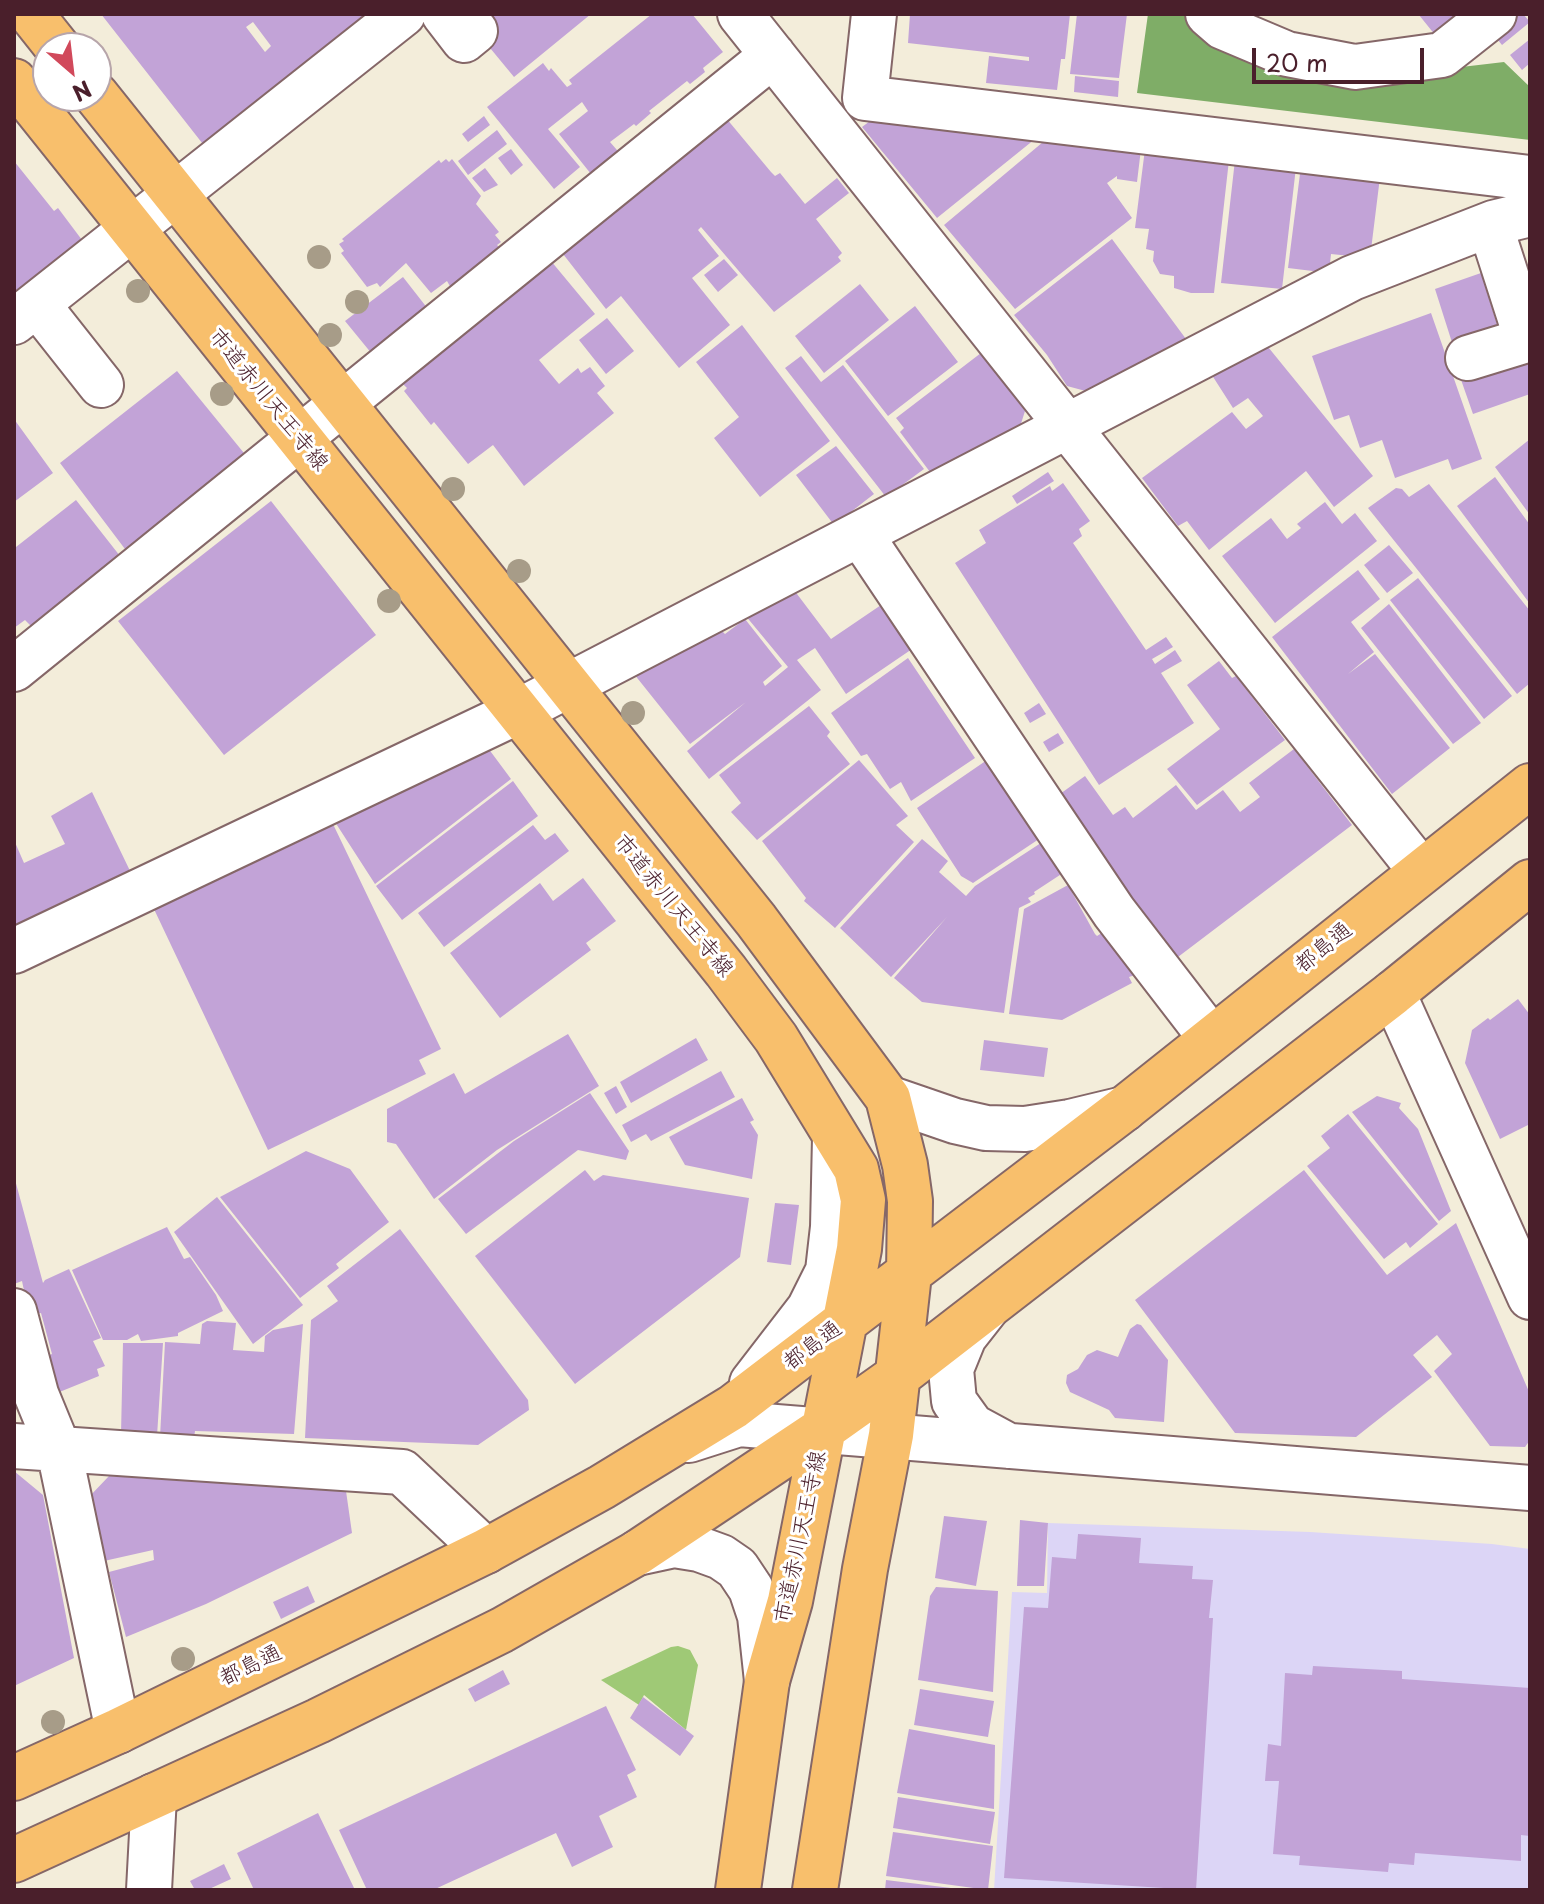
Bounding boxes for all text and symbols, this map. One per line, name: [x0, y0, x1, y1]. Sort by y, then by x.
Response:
north arrow: [32, 32, 112, 112]
scale bar: [1256, 32, 1428, 82]
text: 20 m: [1266, 44, 1328, 80]
text: N: [67, 73, 98, 111]
street label: 市道赤川天王寺線: [202, 323, 334, 477]
street label: 市道赤川天王寺線: [607, 829, 739, 983]
street label: 都島通: [1290, 917, 1358, 979]
street label: 都島通: [779, 1316, 847, 1376]
street label: 市道赤川天王寺線: [770, 1448, 832, 1626]
street label: 都島通: [216, 1640, 286, 1692]

